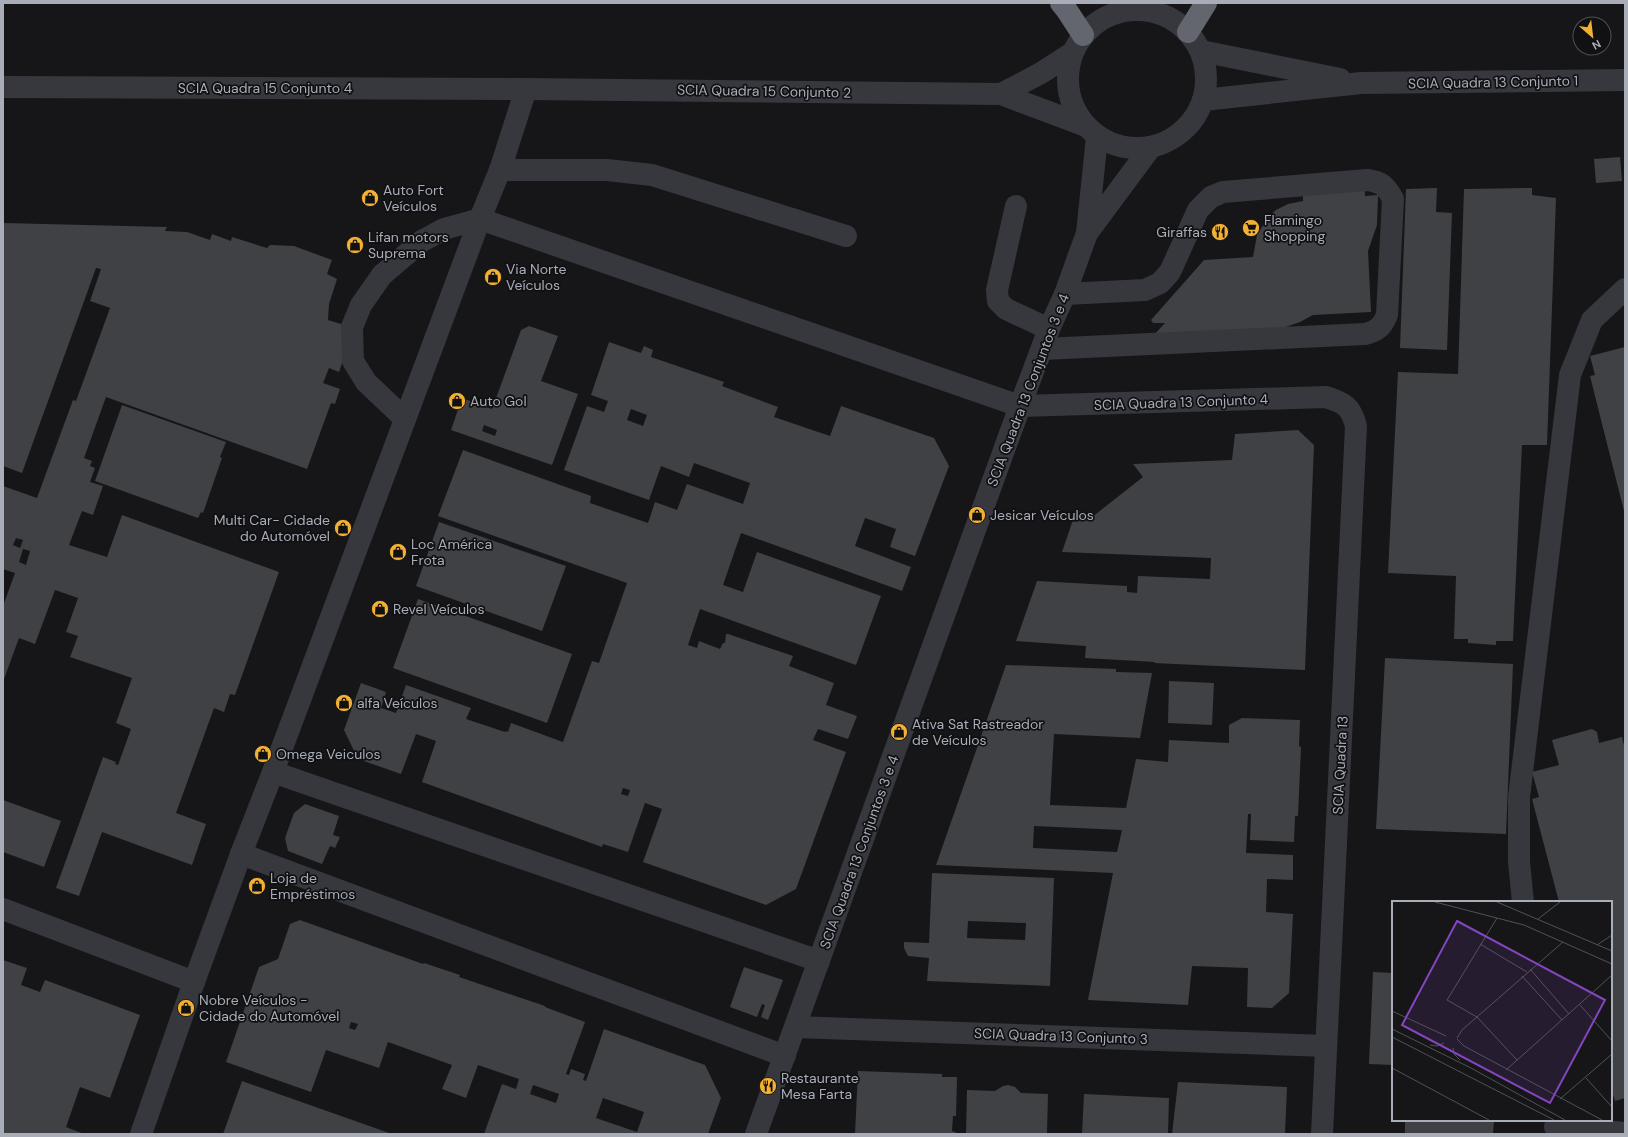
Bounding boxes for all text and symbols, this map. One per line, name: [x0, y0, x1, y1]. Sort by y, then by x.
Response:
north arrow: [1572, 16, 1612, 56]
text: N: [1590, 37, 1604, 53]
street label: SCIA Quadra 13 Conjunto 1: [1408, 72, 1578, 92]
street label: SCIA Quadra 15 Conjunto 4: [178, 79, 353, 97]
street label: SCIA Quadra 15 Conjunto 2: [677, 80, 851, 102]
place label: Auto Fort Veículos: [383, 181, 444, 215]
shop icon: Auto Fort Veículos: [360, 188, 380, 208]
place label: Flamingo Shopping: [1264, 211, 1325, 245]
supermarket icon: Flamingo Shopping: [1241, 218, 1261, 238]
restaurant icon: Giraffas: [1210, 222, 1230, 242]
place label: Giraffas: [1156, 223, 1207, 241]
place label: Lifan motors Suprema: [368, 228, 449, 262]
shop icon: Lifan motors Suprema: [345, 235, 365, 255]
place label: Via Norte Veículos: [506, 260, 567, 294]
shop icon: Via Norte Veículos: [483, 267, 503, 287]
street label: SCIA Quadra 13 Conjuntos 3 e 4: [983, 291, 1073, 489]
street label: SCIA Quadra 13 Conjunto 4: [1094, 390, 1269, 414]
shop icon: Auto Gol: [447, 391, 467, 411]
place label: Auto Gol: [470, 392, 527, 410]
shop icon: Jesicar Veículos: [967, 505, 987, 525]
place label: Jesicar Veículos: [990, 506, 1094, 524]
place label: Multi Car- Cidade do Automóvel: [214, 511, 330, 545]
shop icon: Multi Car- Cidade do Automóvel: [333, 518, 353, 538]
place label: Loc América Frota: [411, 535, 492, 569]
shop icon: Loc América Frota: [388, 542, 408, 562]
shop icon: Revel Veículos: [370, 599, 390, 619]
place label: Revel Veículos: [393, 600, 484, 618]
shop icon: alfa Veículos: [334, 693, 354, 713]
place label: alfa Veículos: [357, 694, 438, 712]
place label: Ativa Sat Rastreador de Veículos: [912, 715, 1043, 749]
street label: SCIA Quadra 13: [1328, 715, 1352, 815]
shop icon: Ativa Sat Rastreador de Veículos: [889, 722, 909, 742]
shop icon: Omega Veiculos: [253, 744, 273, 764]
place label: Omega Veiculos: [276, 745, 381, 763]
street label: SCIA Quadra 13 Conjuntos 3 e 4: [815, 752, 903, 951]
place label: Loja de Empréstimos: [270, 869, 355, 903]
shop icon: Loja de Empréstimos: [247, 876, 267, 896]
inset map: [1392, 901, 1612, 1121]
place label: Nobre Veículos - Cidade do Automóvel: [199, 991, 339, 1025]
shop icon: Nobre Veículos - Cidade do Automóvel: [176, 998, 196, 1018]
street label: SCIA Quadra 13 Conjunto 3: [974, 1024, 1148, 1048]
place label: Restaurante Mesa Farta: [781, 1069, 859, 1103]
restaurant icon: Restaurante Mesa Farta: [758, 1076, 778, 1096]

